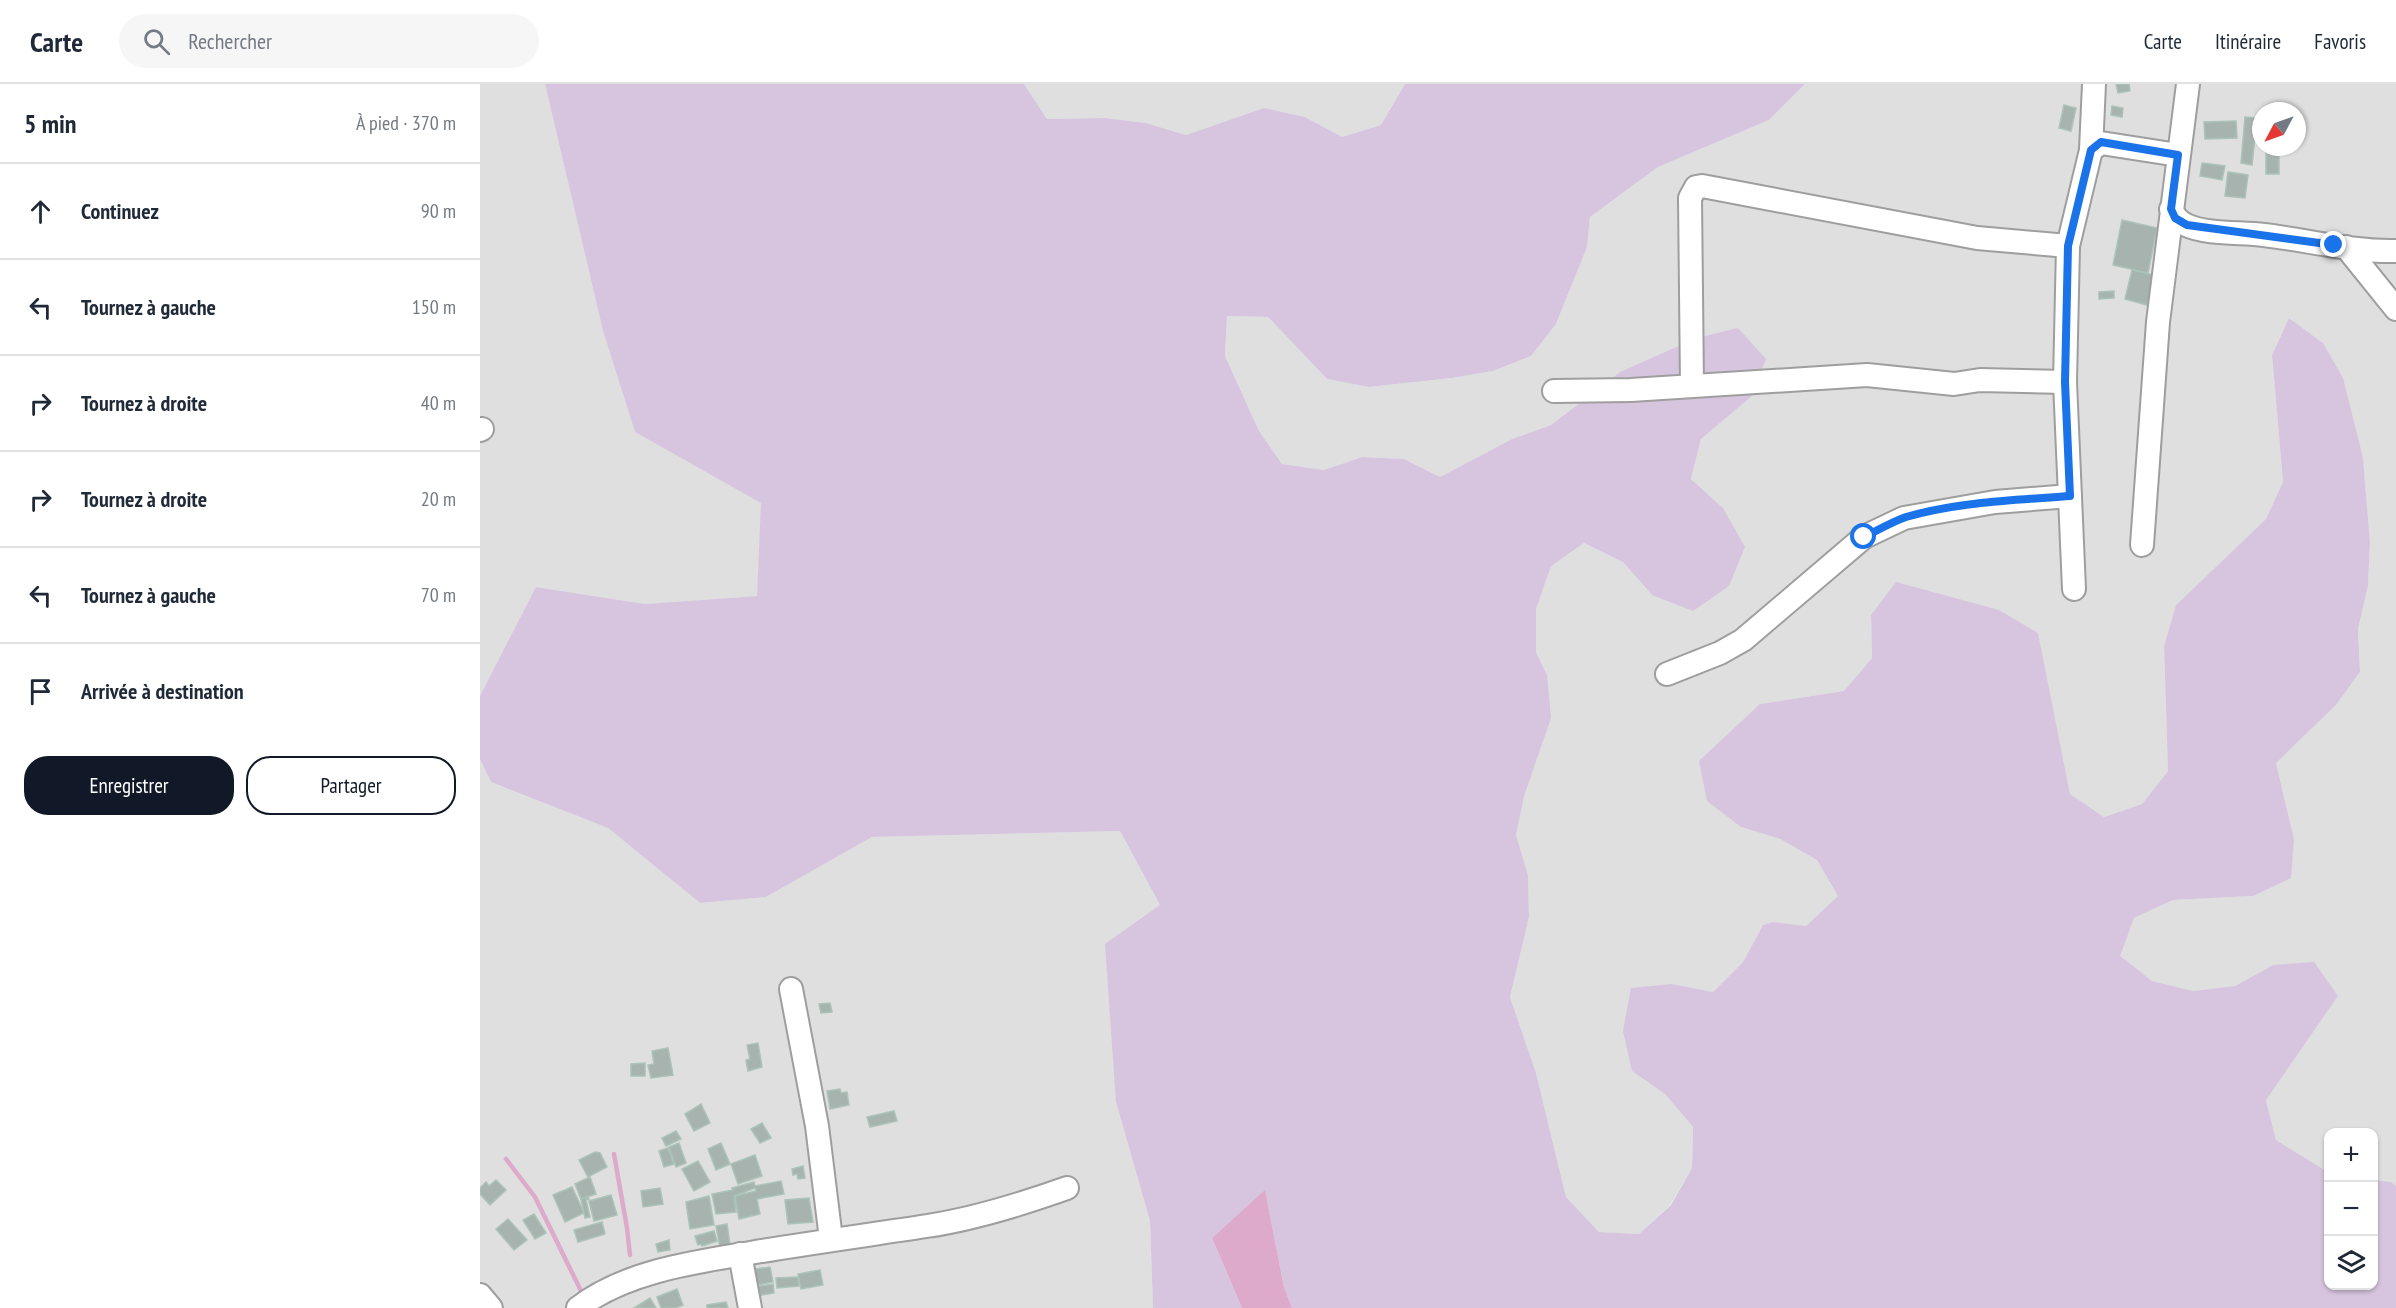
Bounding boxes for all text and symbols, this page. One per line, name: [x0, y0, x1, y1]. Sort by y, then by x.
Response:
search box: [119, 14, 539, 68]
text: Carte: [30, 23, 83, 60]
icon: search: [140, 25, 173, 58]
text: Rechercher: [188, 27, 272, 55]
text: Carte: [2144, 28, 2182, 55]
text: Itinéraire: [2215, 28, 2281, 55]
text: Favoris: [2314, 28, 2366, 55]
north arrow: [2252, 102, 2306, 156]
text: 5 min: [24, 107, 77, 140]
text: À pied · 370 m: [356, 110, 456, 136]
icon: ahead: [24, 195, 57, 228]
text: Continuez: [81, 197, 159, 225]
text: 90 m: [421, 198, 456, 224]
route end: [2320, 231, 2346, 257]
icon: left: [24, 291, 57, 324]
text: Tournez à gauche: [81, 293, 216, 321]
text: 150 m: [412, 294, 456, 320]
icon: right: [24, 387, 57, 420]
text: Tournez à droite: [81, 389, 207, 417]
text: 40 m: [421, 390, 456, 416]
icon: right: [24, 483, 57, 516]
text: Tournez à droite: [81, 485, 207, 513]
text: 20 m: [421, 486, 456, 512]
route start: [1850, 523, 1876, 549]
icon: left: [24, 579, 57, 612]
text: Tournez à gauche: [81, 581, 216, 609]
text: 70 m: [421, 582, 456, 608]
icon: arrive: [24, 675, 57, 708]
text: Arrivée à destination: [81, 677, 244, 705]
button: Enregistrer: [24, 756, 234, 815]
button: Partager: [246, 756, 456, 815]
map controls: [2324, 1128, 2378, 1290]
button: +: [2324, 1128, 2378, 1182]
button: −: [2324, 1182, 2378, 1236]
button: layers: [2324, 1236, 2378, 1290]

